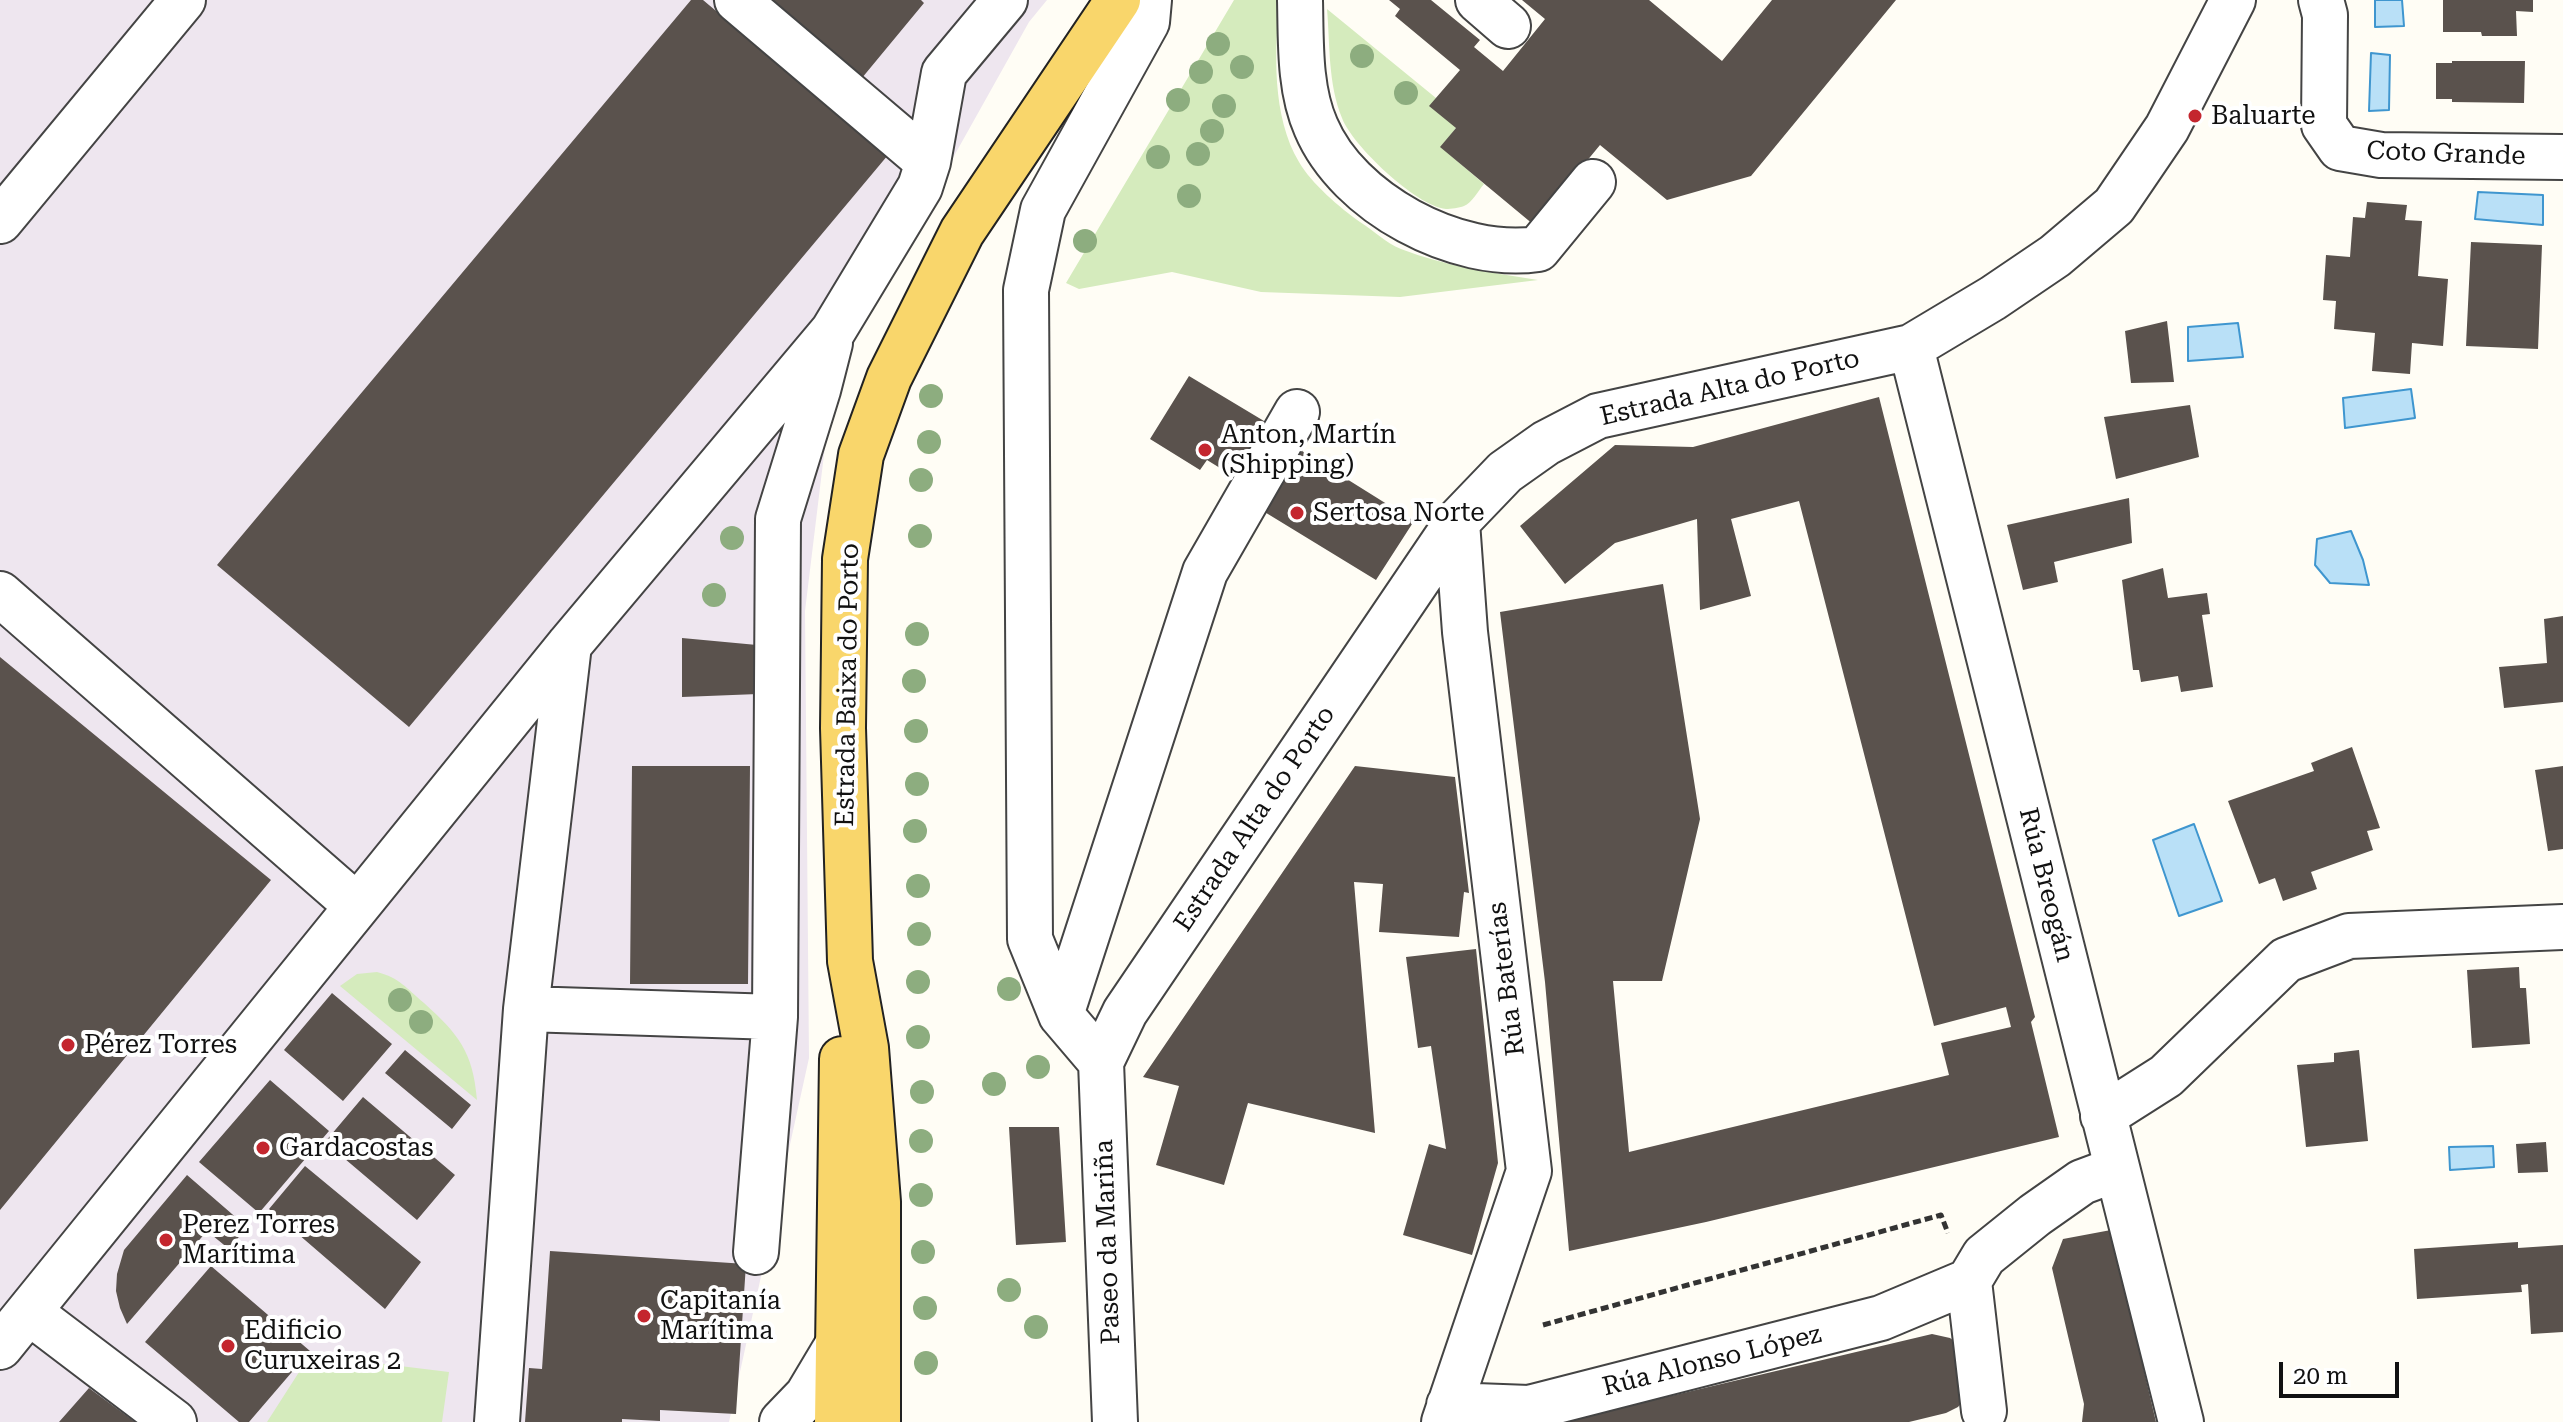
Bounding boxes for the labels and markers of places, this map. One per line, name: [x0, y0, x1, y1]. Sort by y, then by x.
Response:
place label: Baluarte: [2211, 100, 2315, 132]
marker: Baluarte: [2186, 107, 2204, 125]
place label: Anton, Martín (Shipping): [1221, 419, 1396, 480]
marker: Anton, Martín (Shipping): [1196, 441, 1214, 459]
place label: Sertosa Norte: [1313, 497, 1485, 529]
marker: Sertosa Norte: [1288, 504, 1306, 522]
place label: Pérez Torres: [84, 1029, 237, 1061]
marker: Pérez Torres: [59, 1036, 77, 1054]
place label: Gardacostas: [279, 1132, 433, 1164]
marker: Gardacostas: [254, 1139, 272, 1157]
place label: Perez Torres Marítima: [182, 1209, 335, 1270]
marker: Perez Torres Marítima: [157, 1231, 175, 1249]
place label: Capitanía Marítima: [660, 1285, 781, 1346]
marker: Capitanía Marítima: [635, 1307, 653, 1325]
place label: Edificio Curuxeiras 2: [244, 1315, 401, 1376]
marker: Edificio Curuxeiras 2: [219, 1337, 237, 1355]

